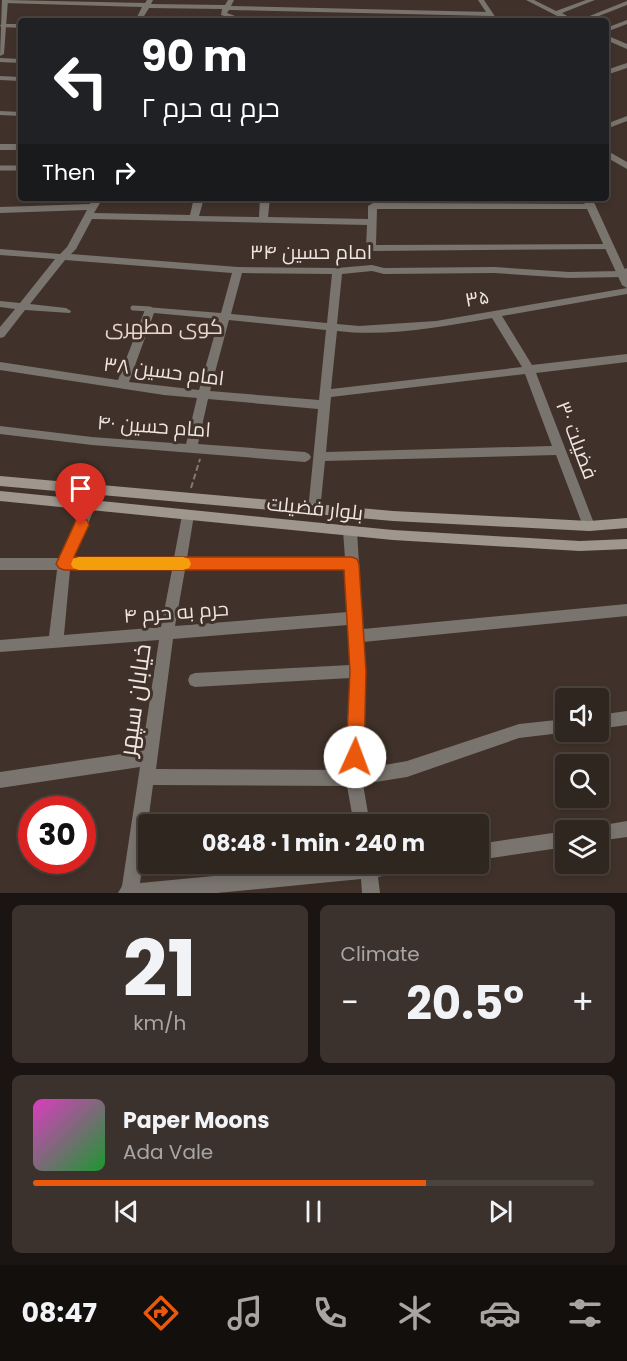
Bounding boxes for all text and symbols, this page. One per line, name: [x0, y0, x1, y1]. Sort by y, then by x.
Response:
text: 90 m: [141, 27, 248, 86]
icon: left: [42, 42, 120, 120]
text: حرم به حرم ۲: [141, 89, 280, 126]
icon: right: [108, 156, 141, 189]
text: Then: [42, 157, 96, 188]
street label: امام حسین ۳۴: [250, 238, 372, 266]
street label: ۳۵: [463, 282, 491, 314]
district label: کوی مطهری: [105, 312, 223, 341]
street label: امام حسین ۳۸: [102, 350, 226, 392]
street label: فضیلت ۳۰: [549, 397, 605, 483]
street label: امام حسین ۴۰: [96, 408, 212, 444]
pin: [55, 463, 106, 525]
icon: arrive: [64, 472, 97, 505]
street label: بلوار فضیلت: [266, 489, 364, 527]
street label: حرم به حرم ۴: [122, 594, 230, 630]
street label: خیابان سپهر: [110, 642, 159, 760]
map controls: [555, 688, 609, 874]
button: sound: [555, 688, 609, 742]
position arrow: [323, 725, 387, 789]
button: search: [555, 754, 609, 808]
speed limit sign: 30: [18, 796, 96, 874]
button: layers: [555, 820, 609, 874]
text: 08:48 · 1 min · 240 m: [202, 828, 425, 859]
text: 21: [123, 914, 197, 1023]
text: Climate: [341, 940, 420, 968]
text: 20.5°: [406, 972, 524, 1035]
text: −: [341, 979, 359, 1026]
text: +: [571, 979, 594, 1026]
text: km/h: [133, 1009, 186, 1037]
text: Paper Moons: [123, 1105, 270, 1136]
text: Ada Vale: [123, 1138, 213, 1166]
icon: previous: [110, 1195, 143, 1228]
icon: pause: [297, 1195, 330, 1228]
icon: next: [484, 1195, 517, 1228]
icon: directions: [140, 1292, 182, 1334]
icon: music: [224, 1292, 266, 1334]
icon: phone: [309, 1292, 351, 1334]
icon: climate: [394, 1292, 436, 1334]
icon: car: [479, 1292, 521, 1334]
icon: filters: [564, 1292, 606, 1334]
text: 08:47: [21, 1294, 97, 1331]

